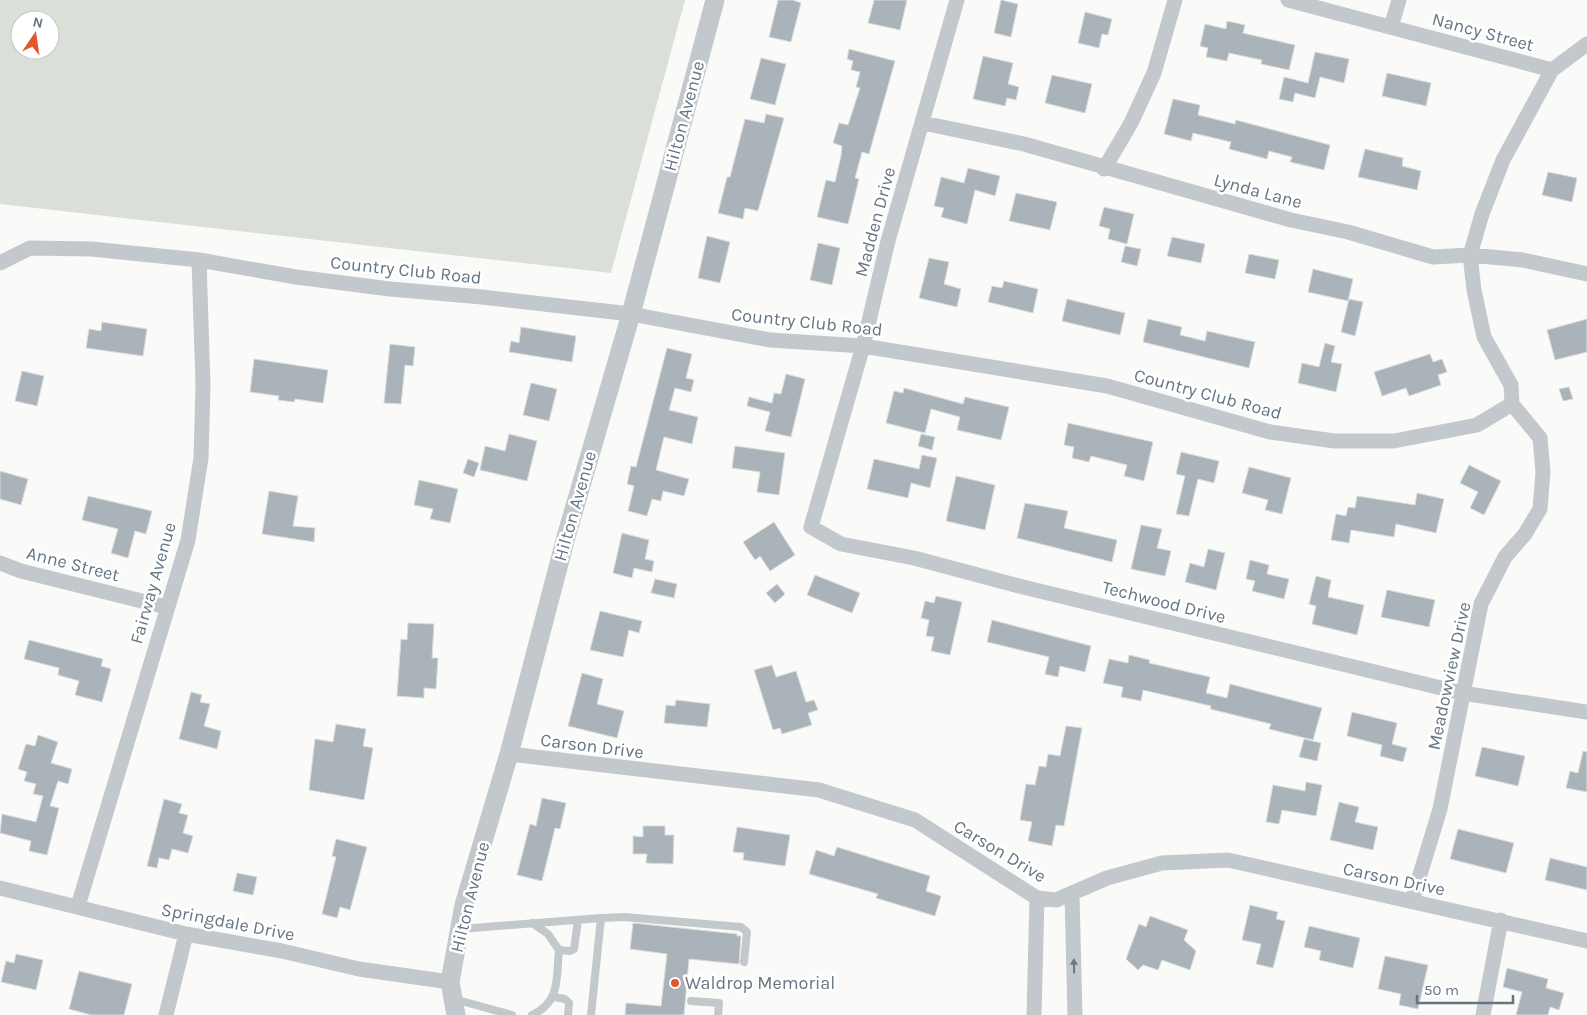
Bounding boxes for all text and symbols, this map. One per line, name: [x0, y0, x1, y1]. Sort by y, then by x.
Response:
street label: Nancy Street: [1430, 8, 1537, 56]
north arrow: [10, 10, 60, 60]
text: N: [31, 13, 45, 32]
street label: Hilton Avenue: [659, 58, 709, 174]
street label: Madden Drive: [850, 165, 900, 279]
street label: Lynda Lane: [1211, 169, 1305, 213]
street label: Country Club Road: [329, 251, 483, 289]
street label: Country Club Road: [730, 303, 884, 341]
street label: Country Club Road: [1132, 364, 1284, 424]
street label: Hilton Avenue: [549, 448, 601, 564]
street label: Fairway Avenue: [125, 520, 181, 646]
street label: Anne Street: [24, 542, 122, 586]
street label: Techwood Drive: [1100, 576, 1228, 628]
street label: Meadowview Drive: [1423, 600, 1475, 752]
street label: Carson Drive: [539, 729, 645, 763]
street label: Carson Drive: [950, 815, 1050, 887]
street label: Hilton Avenue: [446, 839, 494, 955]
street label: Carson Drive: [1341, 857, 1447, 901]
street label: Springdale Drive: [159, 898, 297, 946]
one-way arrow: [1070, 958, 1078, 974]
place label: Waldrop Memorial: [685, 972, 835, 994]
scale bar: [1417, 972, 1513, 1004]
marker: Waldrop Memorial: [669, 977, 681, 989]
text: 50 m: [1424, 981, 1459, 999]

